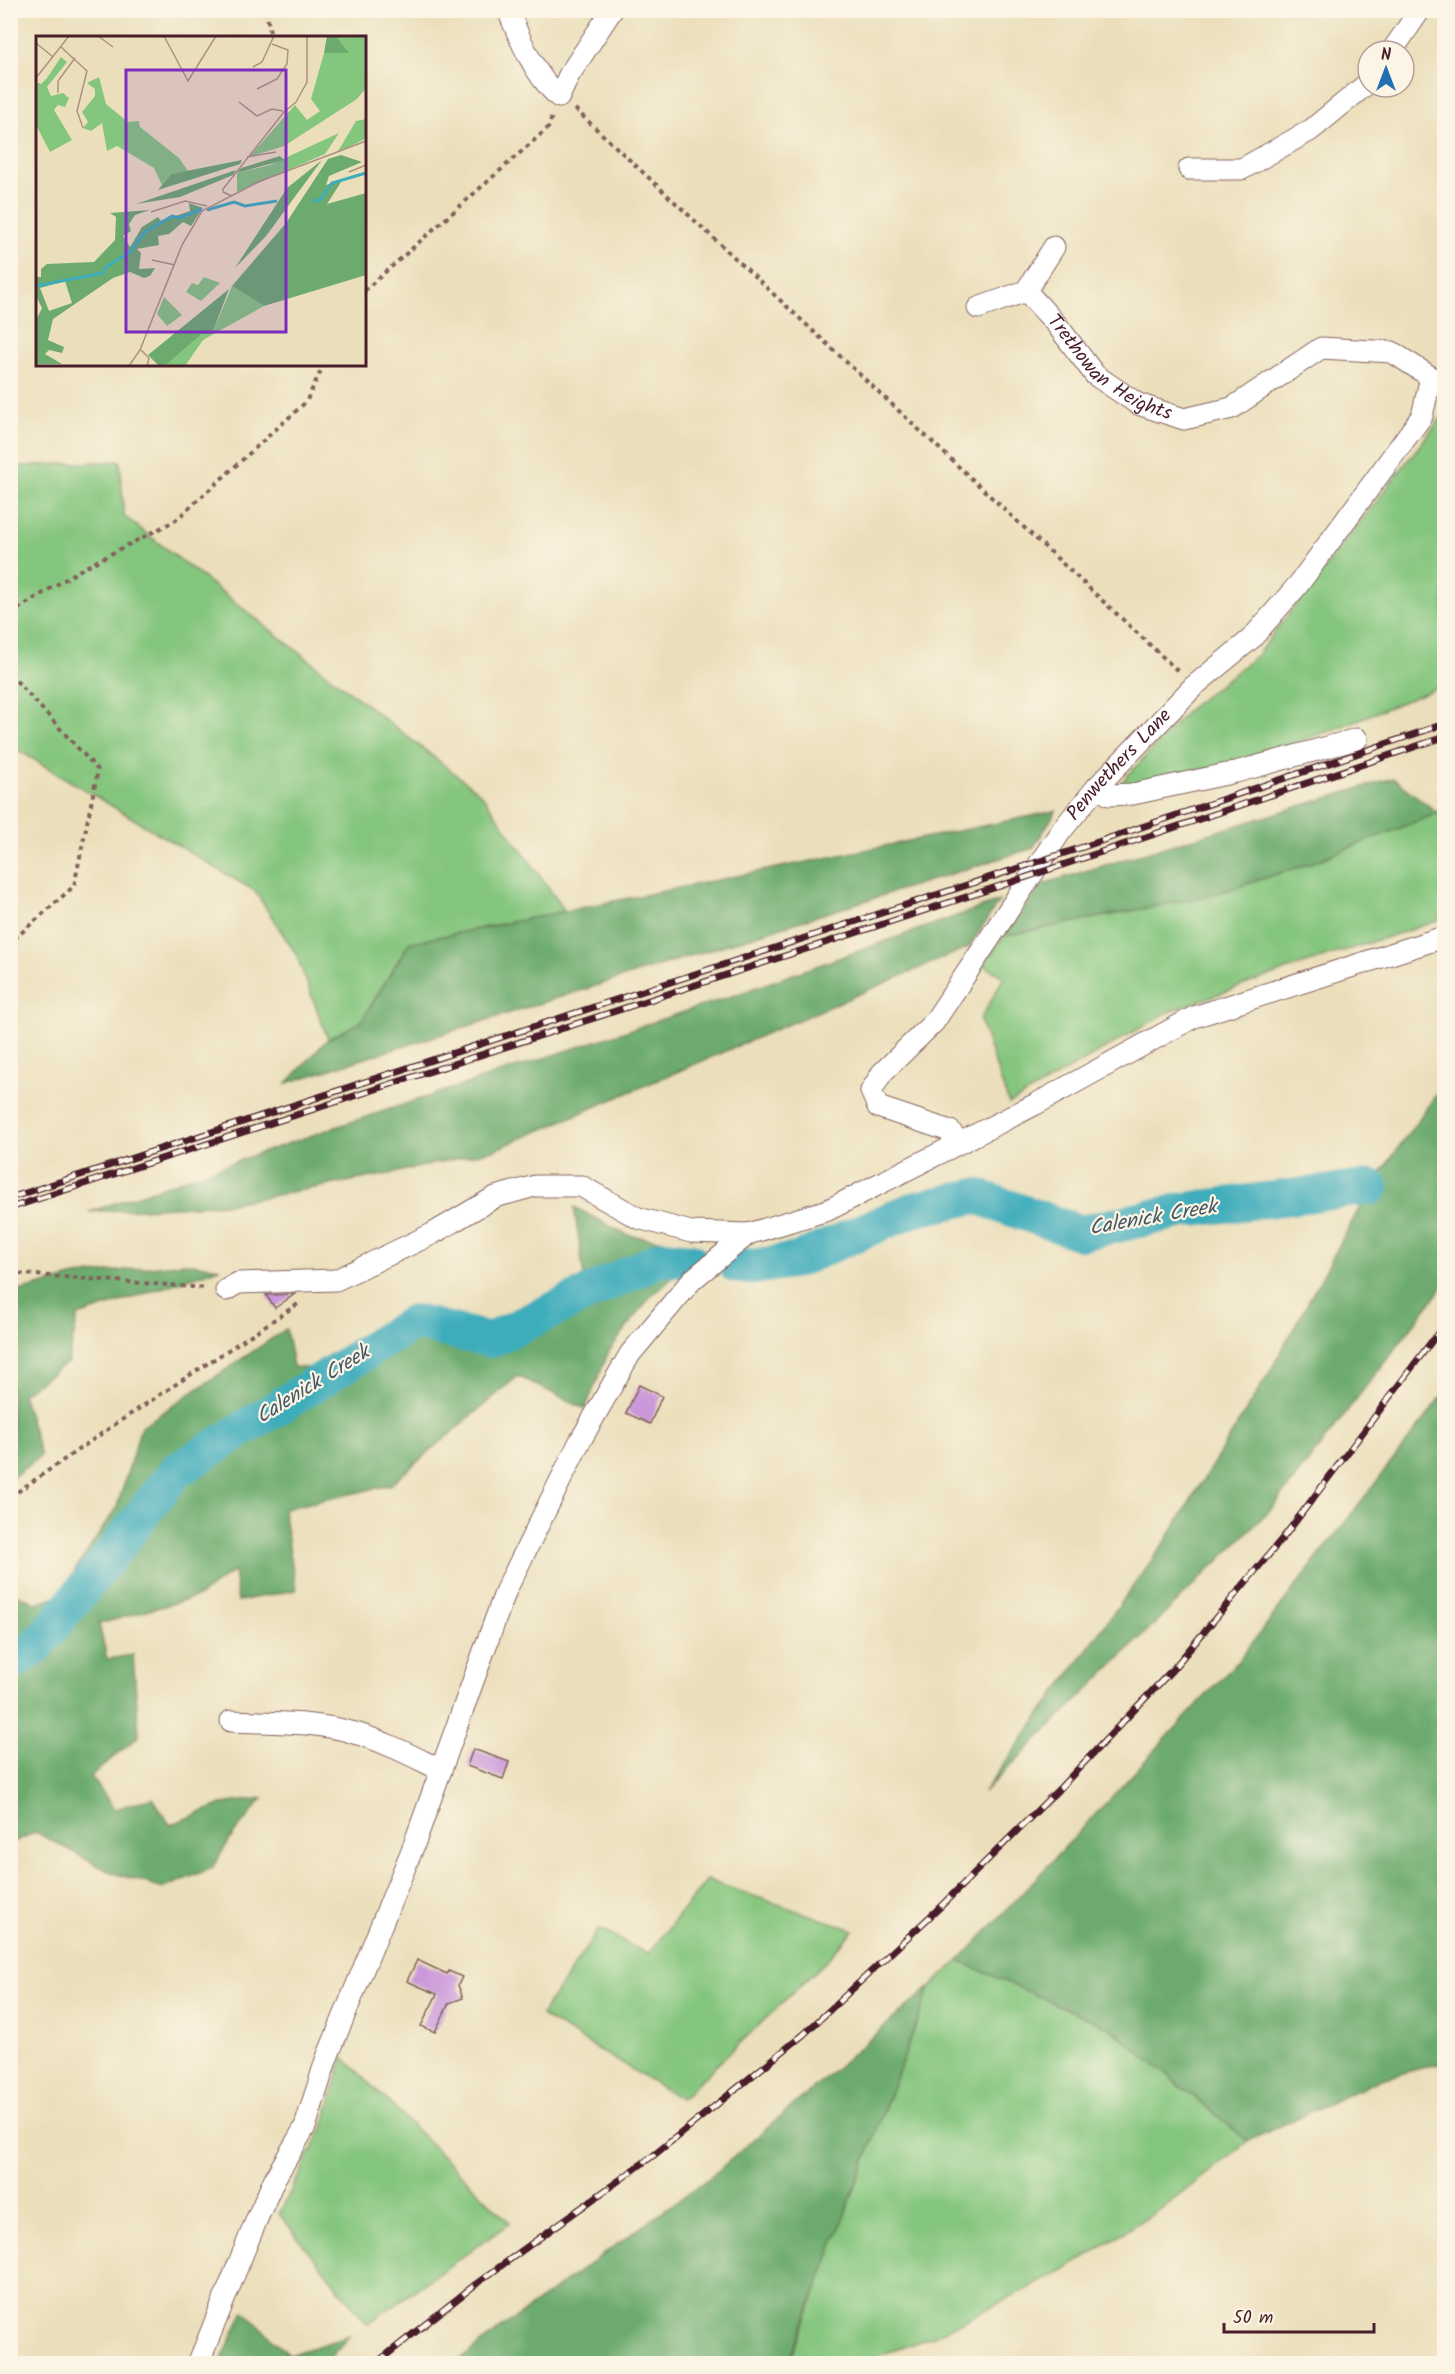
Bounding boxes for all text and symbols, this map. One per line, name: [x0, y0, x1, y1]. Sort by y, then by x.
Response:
inset map: [36, 36, 366, 366]
north arrow: [1356, 39, 1416, 99]
text: N: [1381, 43, 1391, 68]
street label: Trethowan Heights: [1039, 307, 1177, 430]
street label: Penwethers Lane: [1059, 702, 1180, 829]
water label: Calenick Creek: [1087, 1190, 1223, 1245]
water label: Calenick Creek: [250, 1335, 379, 1433]
scale bar: [1224, 2296, 1374, 2334]
text: 50 m: [1233, 2304, 1273, 2333]

